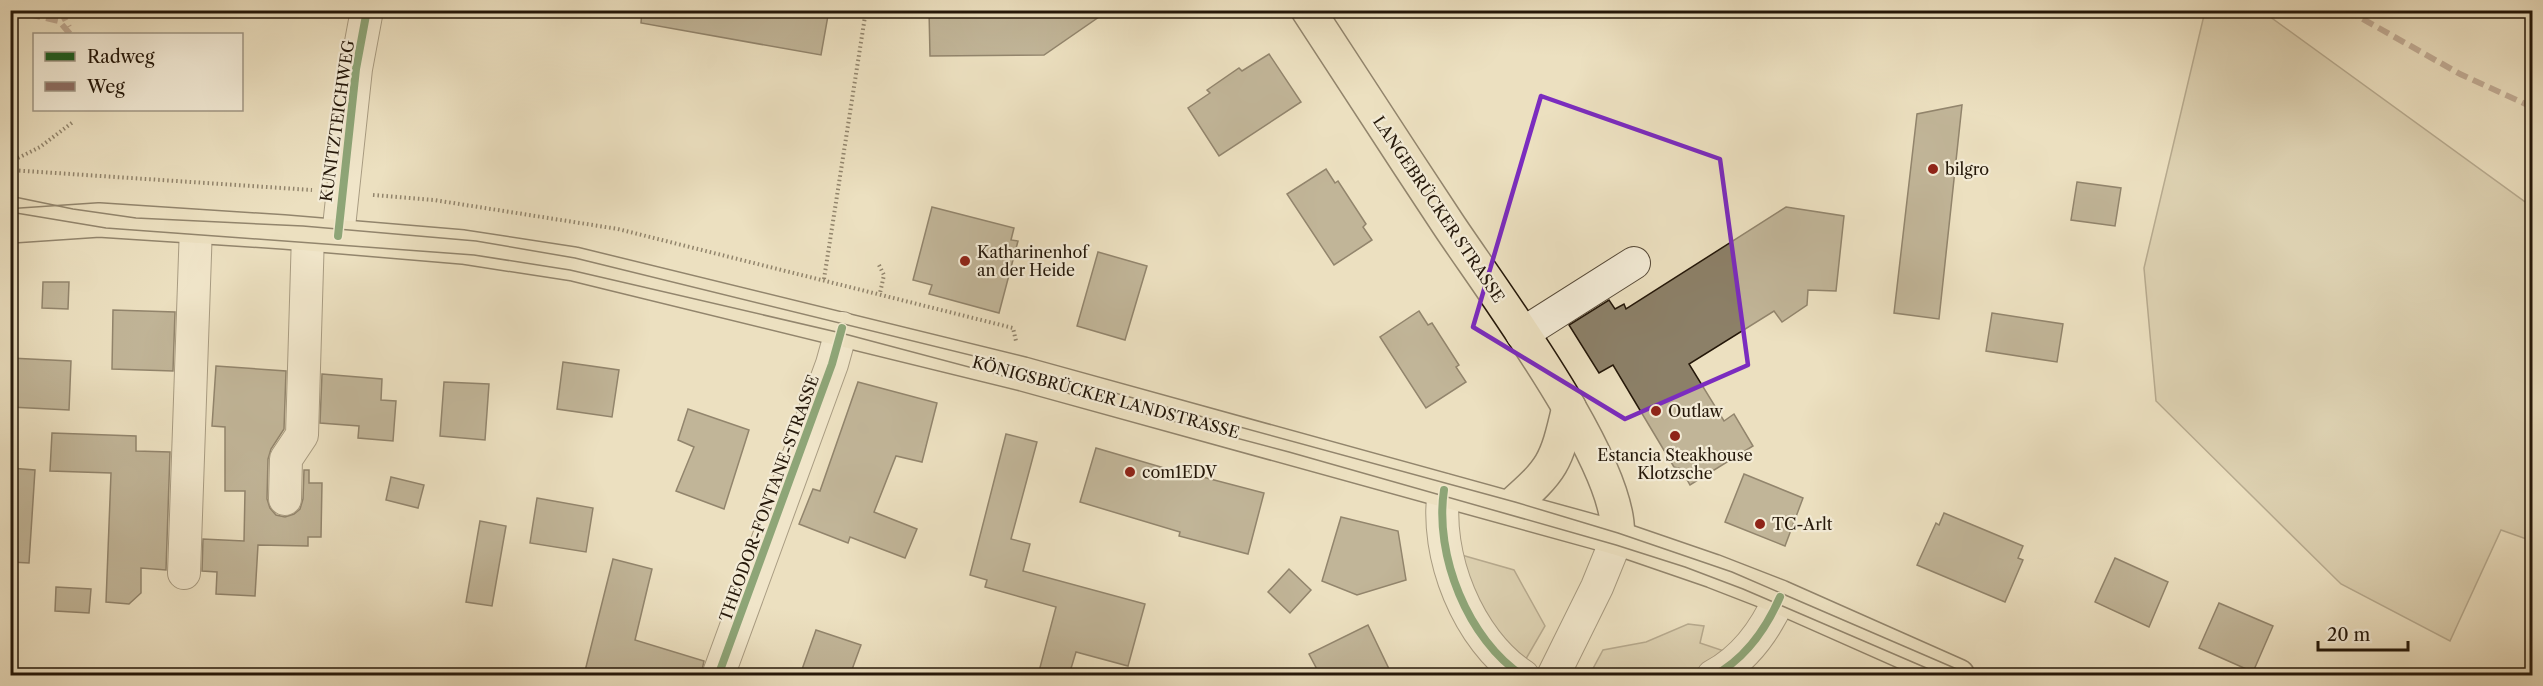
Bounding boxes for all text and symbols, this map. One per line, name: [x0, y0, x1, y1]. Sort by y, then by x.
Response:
legend: [33, 33, 243, 111]
street label: KUNITZTEICHWEG: [316, 39, 358, 203]
text: Radweg: [87, 46, 155, 68]
text: Weg: [86, 76, 125, 98]
street label: LANGEBRÜCKER STRASSE: [1369, 112, 1509, 306]
place label: bilgro: [1945, 159, 1989, 179]
marker: bilgro: [1926, 162, 1940, 176]
place label: Katharinenhof an der Heide: [977, 242, 1090, 280]
marker: Katharinenhof an der Heide: [958, 254, 972, 268]
street label: KÖNIGSBRÜCKER LANDSTRASSE: [970, 352, 1242, 442]
street label: THEODOR-FONTANE-STRASSE: [715, 372, 823, 624]
place label: Outlaw: [1668, 401, 1724, 421]
marker: Outlaw: [1649, 404, 1663, 418]
marker: Estancia Steakhouse Klotzsche: [1668, 429, 1682, 443]
place label: Estancia Steakhouse Klotzsche: [1597, 445, 1753, 483]
place label: com1EDV: [1142, 462, 1217, 482]
marker: com1EDV: [1123, 465, 1137, 479]
place label: TC-Arlt: [1772, 514, 1833, 534]
marker: TC-Arlt: [1753, 517, 1767, 531]
scale bar: [2318, 614, 2408, 652]
text: 20 m: [2327, 624, 2371, 646]

